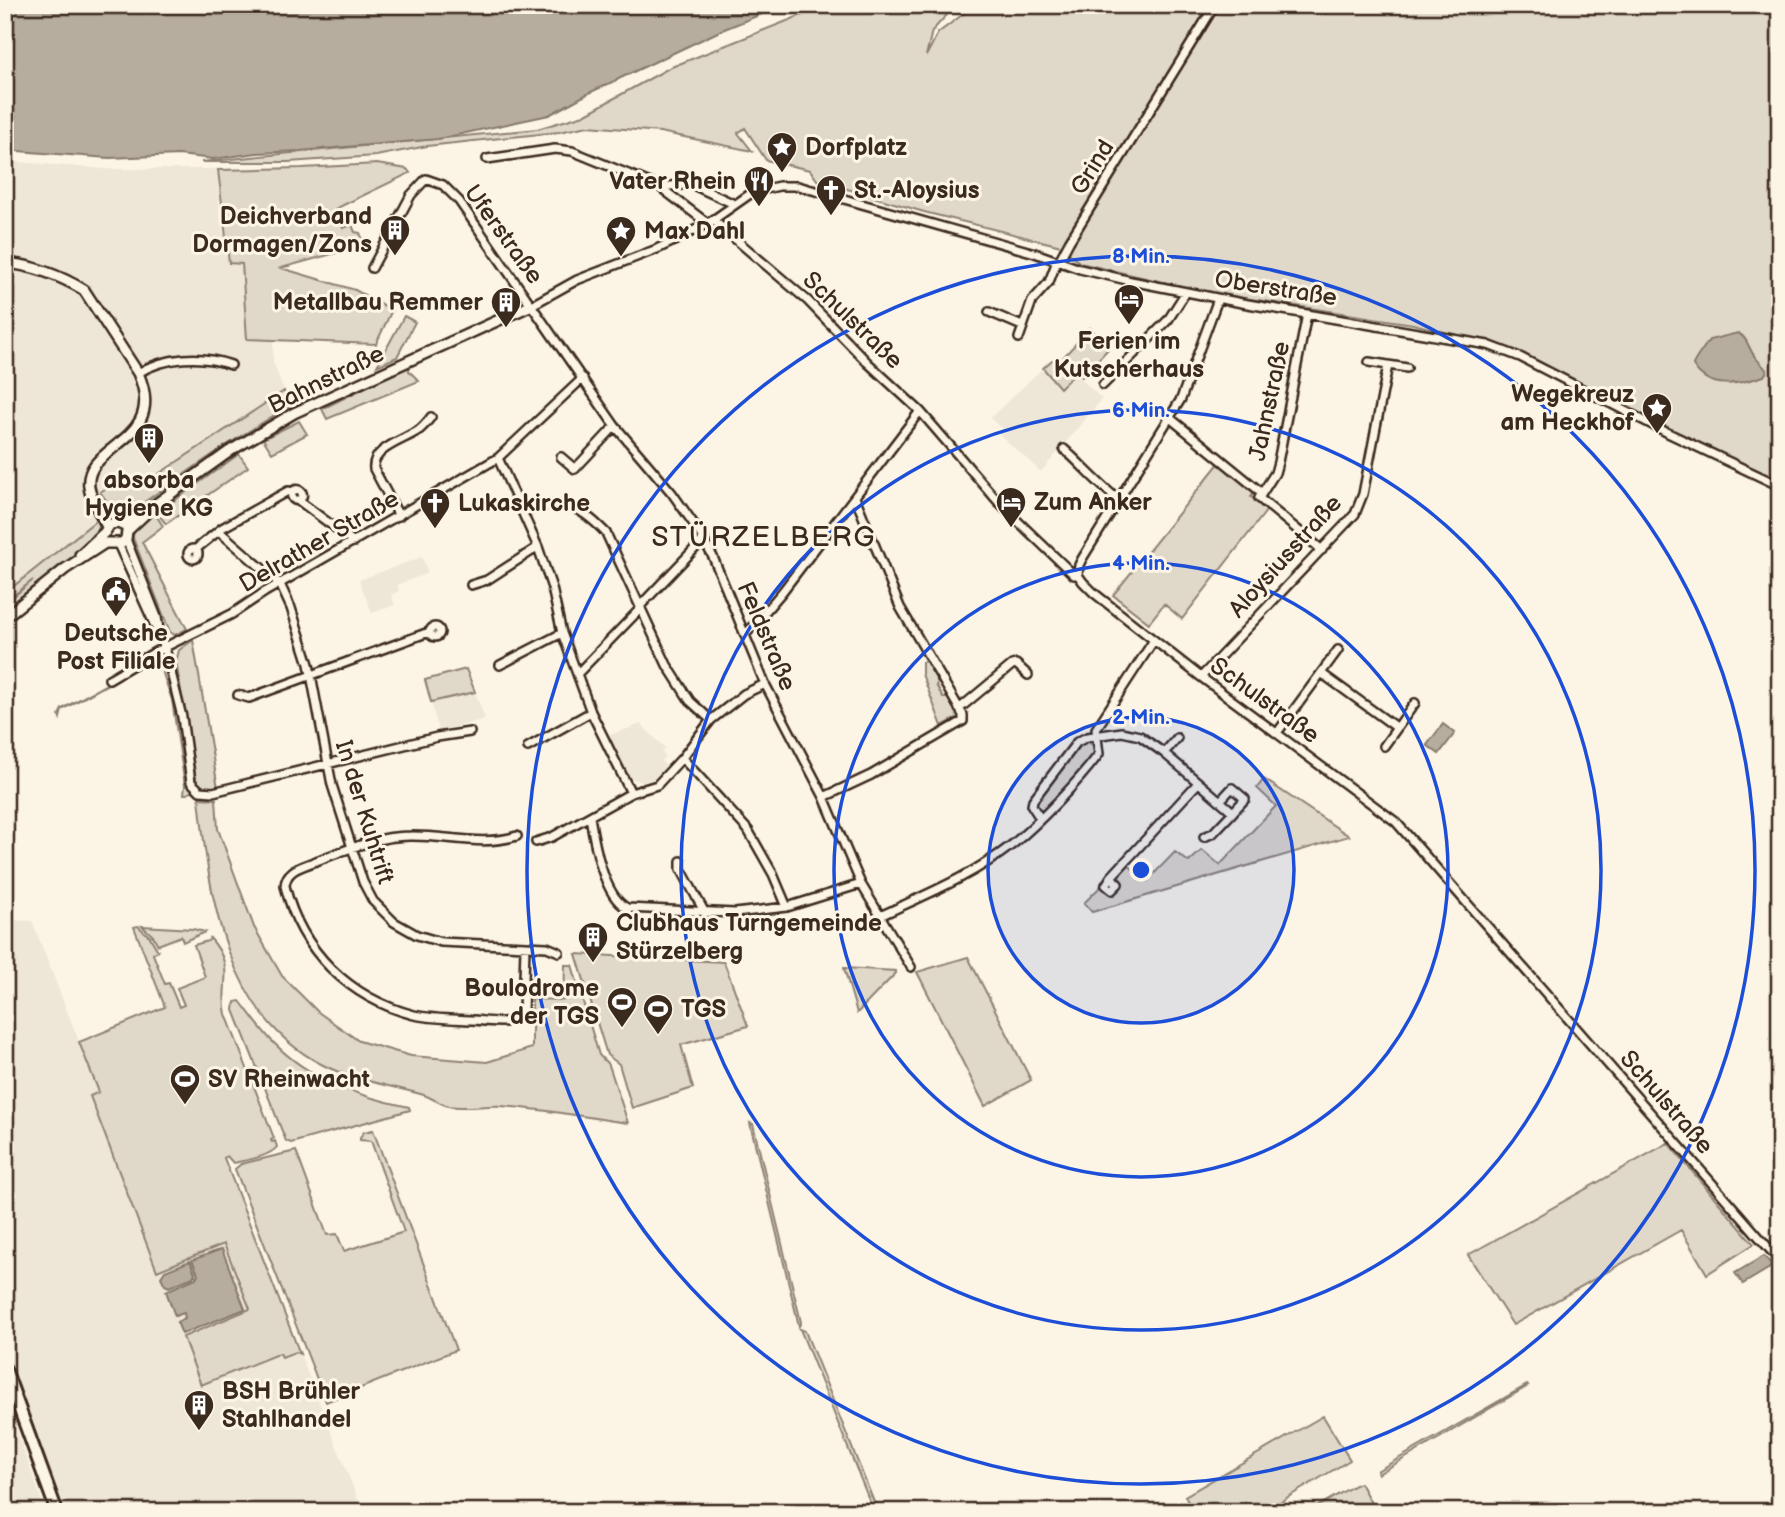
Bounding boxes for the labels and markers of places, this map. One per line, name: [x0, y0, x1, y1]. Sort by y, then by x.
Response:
place icon: Dorfplatz: [765, 130, 799, 174]
place label: Dorfplatz: [805, 133, 907, 162]
restaurant icon: Vater Rhein: [742, 164, 776, 208]
place label: Vater Rhein: [609, 167, 736, 196]
church icon: St.-Aloysius: [814, 173, 848, 217]
place label: St.-Aloysius: [854, 176, 980, 205]
place label: Deichverband Dormagen/Zons: [192, 202, 372, 259]
building icon: Deichverband Dormagen/Zons: [378, 213, 412, 257]
place icon: Max Dahl: [604, 214, 638, 258]
place label: Max Dahl: [644, 217, 745, 246]
hotel icon: Ferien im Kutscherhaus: [1112, 282, 1146, 326]
building icon: Metallbau Remmer: [489, 285, 523, 329]
place label: Metallbau Remmer: [273, 288, 483, 317]
place label: Ferien im Kutscherhaus: [1054, 327, 1204, 384]
place label: Wegekreuz am Heckhof: [1501, 380, 1635, 437]
place icon: Wegekreuz am Heckhof: [1640, 391, 1674, 435]
building icon: absorba Hygiene KG: [132, 421, 166, 465]
place label: absorba Hygiene KG: [85, 466, 213, 523]
hotel icon: Zum Anker: [994, 485, 1028, 529]
church icon: Lukaskirche: [418, 486, 452, 530]
place label: Zum Anker: [1034, 488, 1152, 517]
place label: Lukaskirche: [458, 489, 590, 518]
public building icon: Deutsche Post Filiale: [99, 574, 133, 618]
place label: Deutsche Post Filiale: [56, 619, 176, 676]
centre of rings: [1129, 858, 1153, 882]
place label: Clubhaus Turngemeinde Stürzelberg: [616, 909, 882, 966]
building icon: Clubhaus Turngemeinde Stürzelberg: [576, 920, 610, 964]
place label: Boulodrome der TGS: [464, 974, 599, 1031]
sports icon: Boulodrome der TGS: [605, 985, 639, 1029]
sports icon: TGS: [641, 992, 675, 1036]
place label: TGS: [681, 995, 726, 1024]
sports icon: SV Rheinwacht: [168, 1062, 202, 1106]
place label: SV Rheinwacht: [208, 1065, 370, 1094]
place label: BSH Brühler Stahlhandel: [222, 1377, 361, 1434]
building icon: BSH Brühler Stahlhandel: [182, 1388, 216, 1432]

